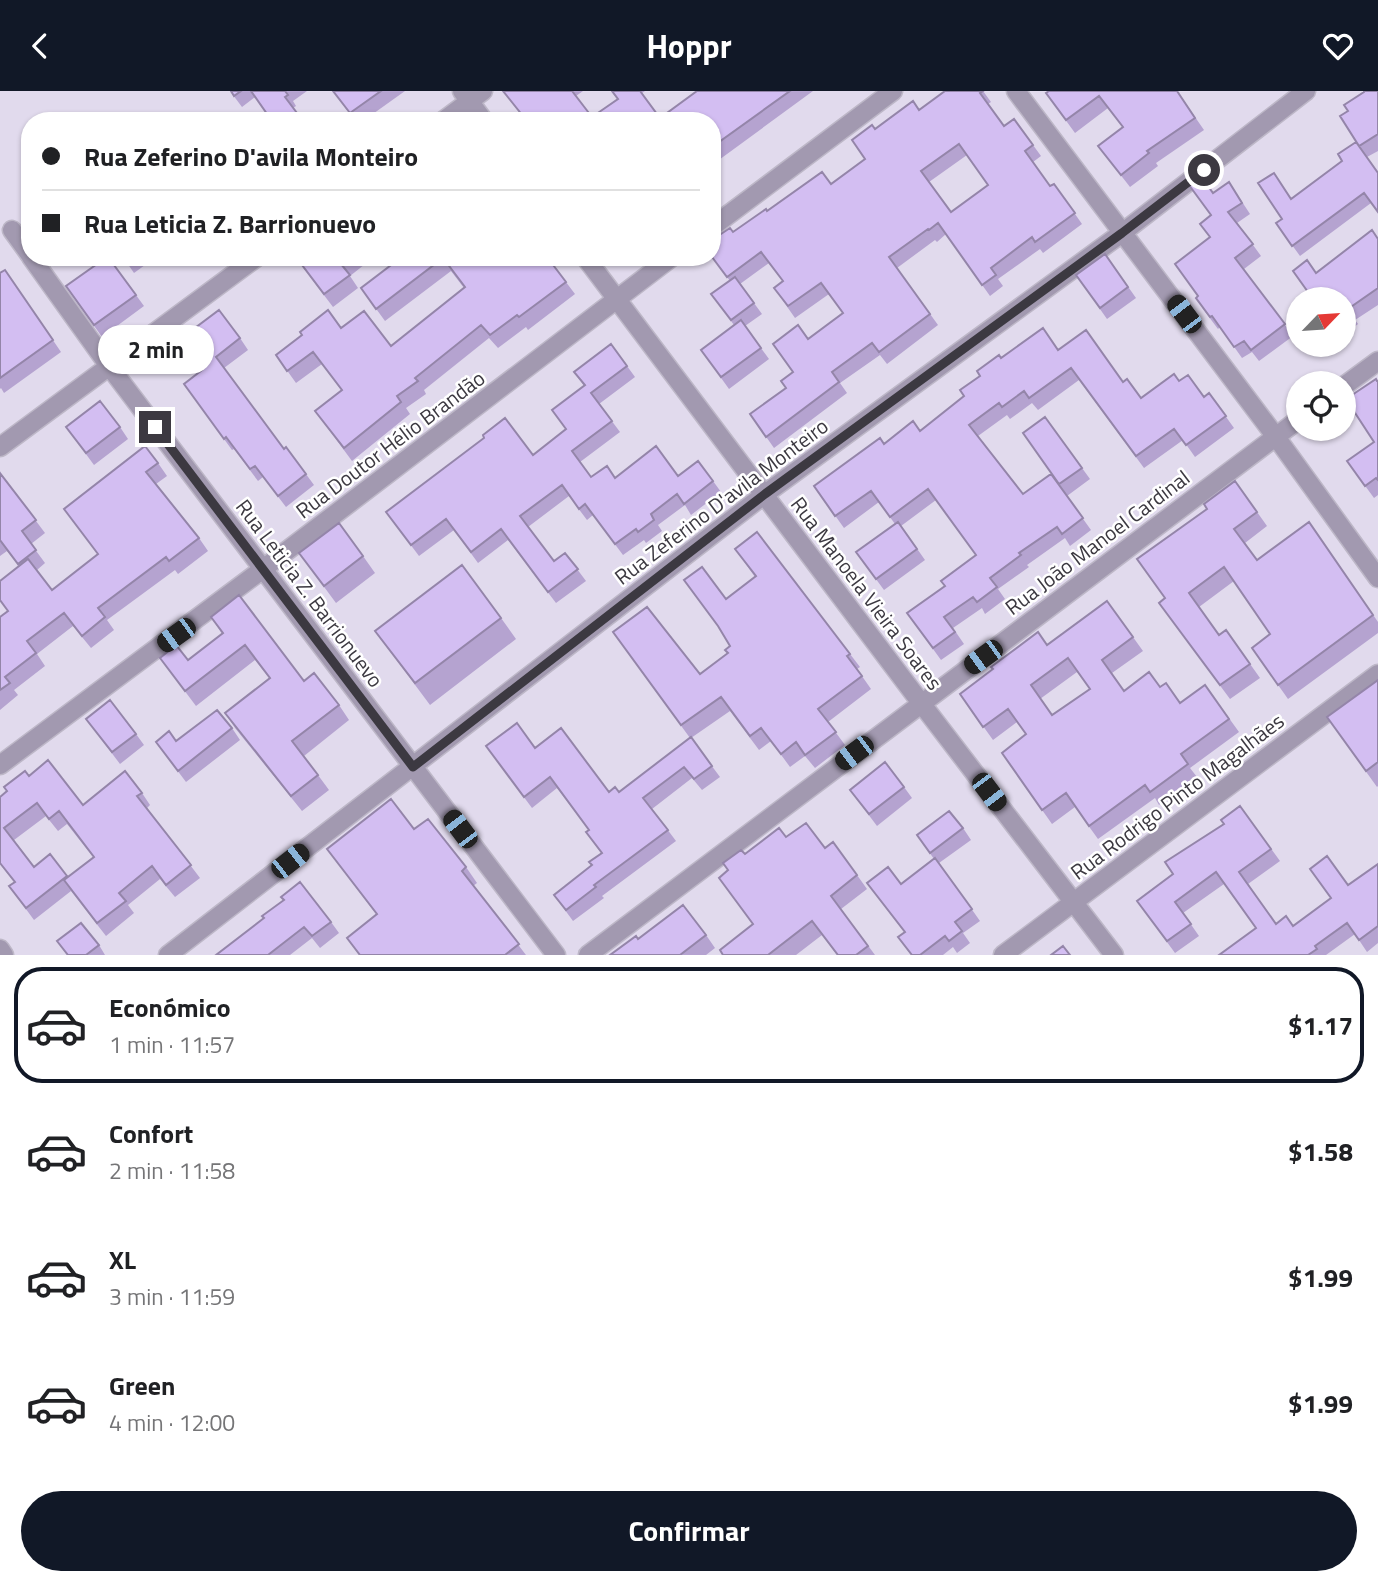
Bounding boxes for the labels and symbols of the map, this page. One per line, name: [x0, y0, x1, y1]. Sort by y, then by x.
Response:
route start: [1188, 154, 1220, 186]
north arrow: [1286, 287, 1356, 357]
car: [1163, 291, 1206, 337]
callout: 2 min: [97, 325, 213, 375]
street label: Rua Doutor Hélio Brandão: [289, 362, 491, 526]
street label: Rua Zeferino D'avila Monteiro: [607, 410, 835, 592]
route end: [139, 411, 171, 443]
street label: Rua João Manoel Cardinal: [998, 462, 1196, 622]
street label: Rua Manoela Vieira Soares: [783, 489, 951, 697]
street label: Rua Leticia Z. Barrionuevo: [228, 492, 392, 694]
car: [153, 614, 200, 656]
car: [960, 636, 1007, 678]
street label: Rua Rodrigo Pinto Magalhães: [1063, 705, 1291, 887]
car: [831, 732, 878, 774]
car: [968, 769, 1011, 815]
car: [439, 806, 482, 852]
car: [267, 840, 314, 882]

